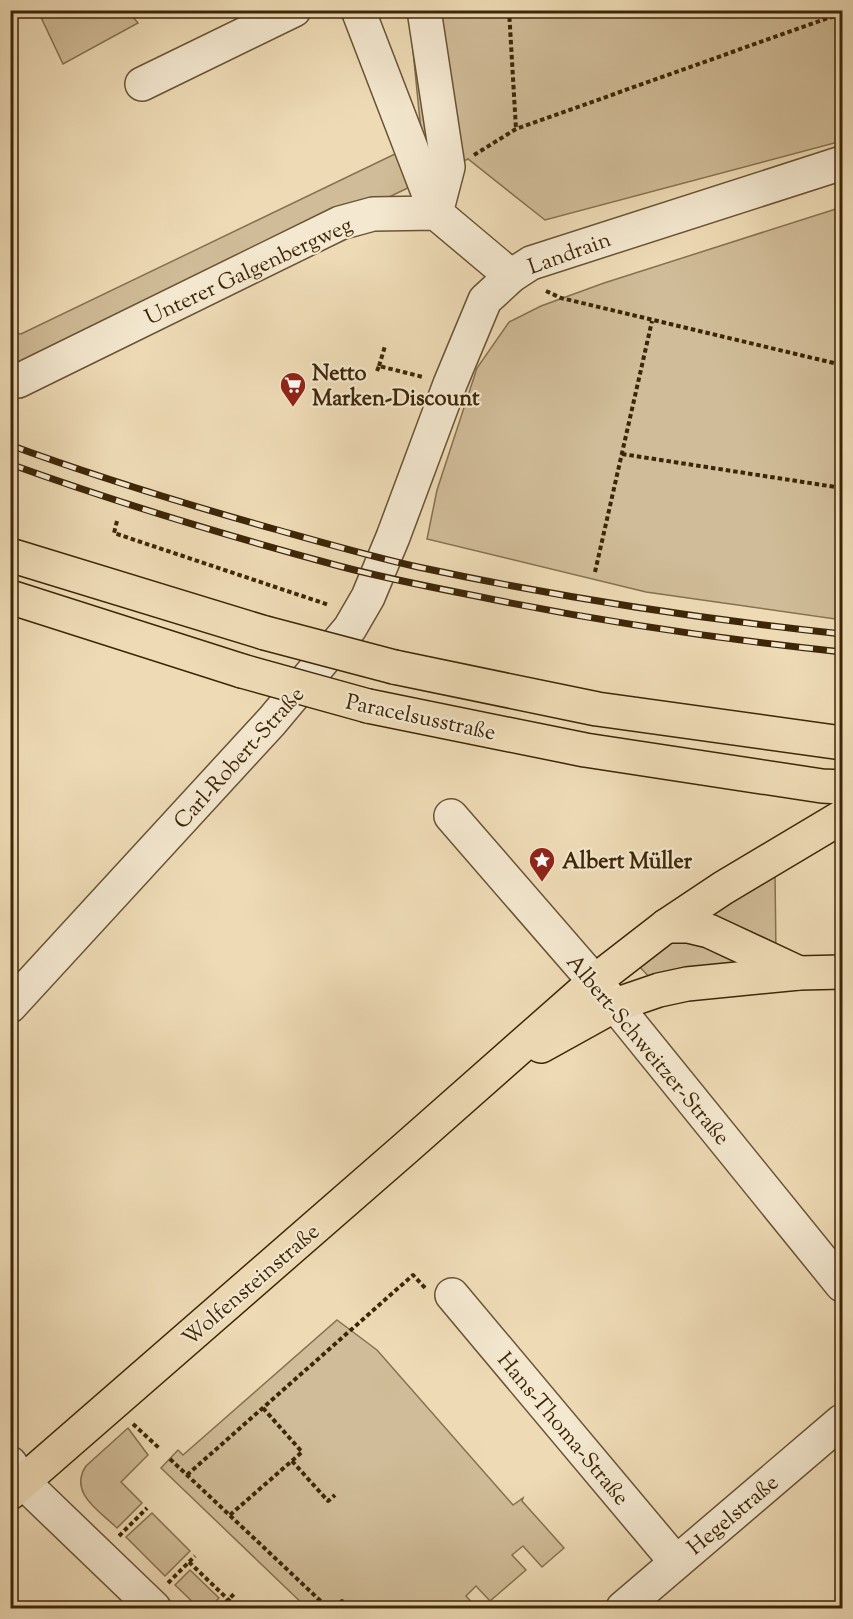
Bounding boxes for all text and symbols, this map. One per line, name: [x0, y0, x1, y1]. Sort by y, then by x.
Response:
street label: Unterer Galgenbergweg: [140, 210, 359, 335]
street label: Landrain: [524, 225, 616, 285]
place label: Netto Marken-Discount: [312, 359, 480, 416]
supermarket icon: Netto Marken-Discount: [278, 370, 308, 408]
street label: Carl-Robert-Straße: [167, 681, 313, 837]
street label: Paracelsusstraße: [342, 687, 498, 750]
place icon: Albert Müller: [527, 845, 557, 883]
place label: Albert Müller: [562, 847, 693, 879]
street label: Albert-Schweitzer-Straße: [557, 949, 736, 1153]
street label: Wolfensteinstraße: [176, 1217, 328, 1355]
street label: Hans-Thoma-Straße: [488, 1346, 635, 1513]
street label: Hegelstraße: [681, 1468, 787, 1564]

